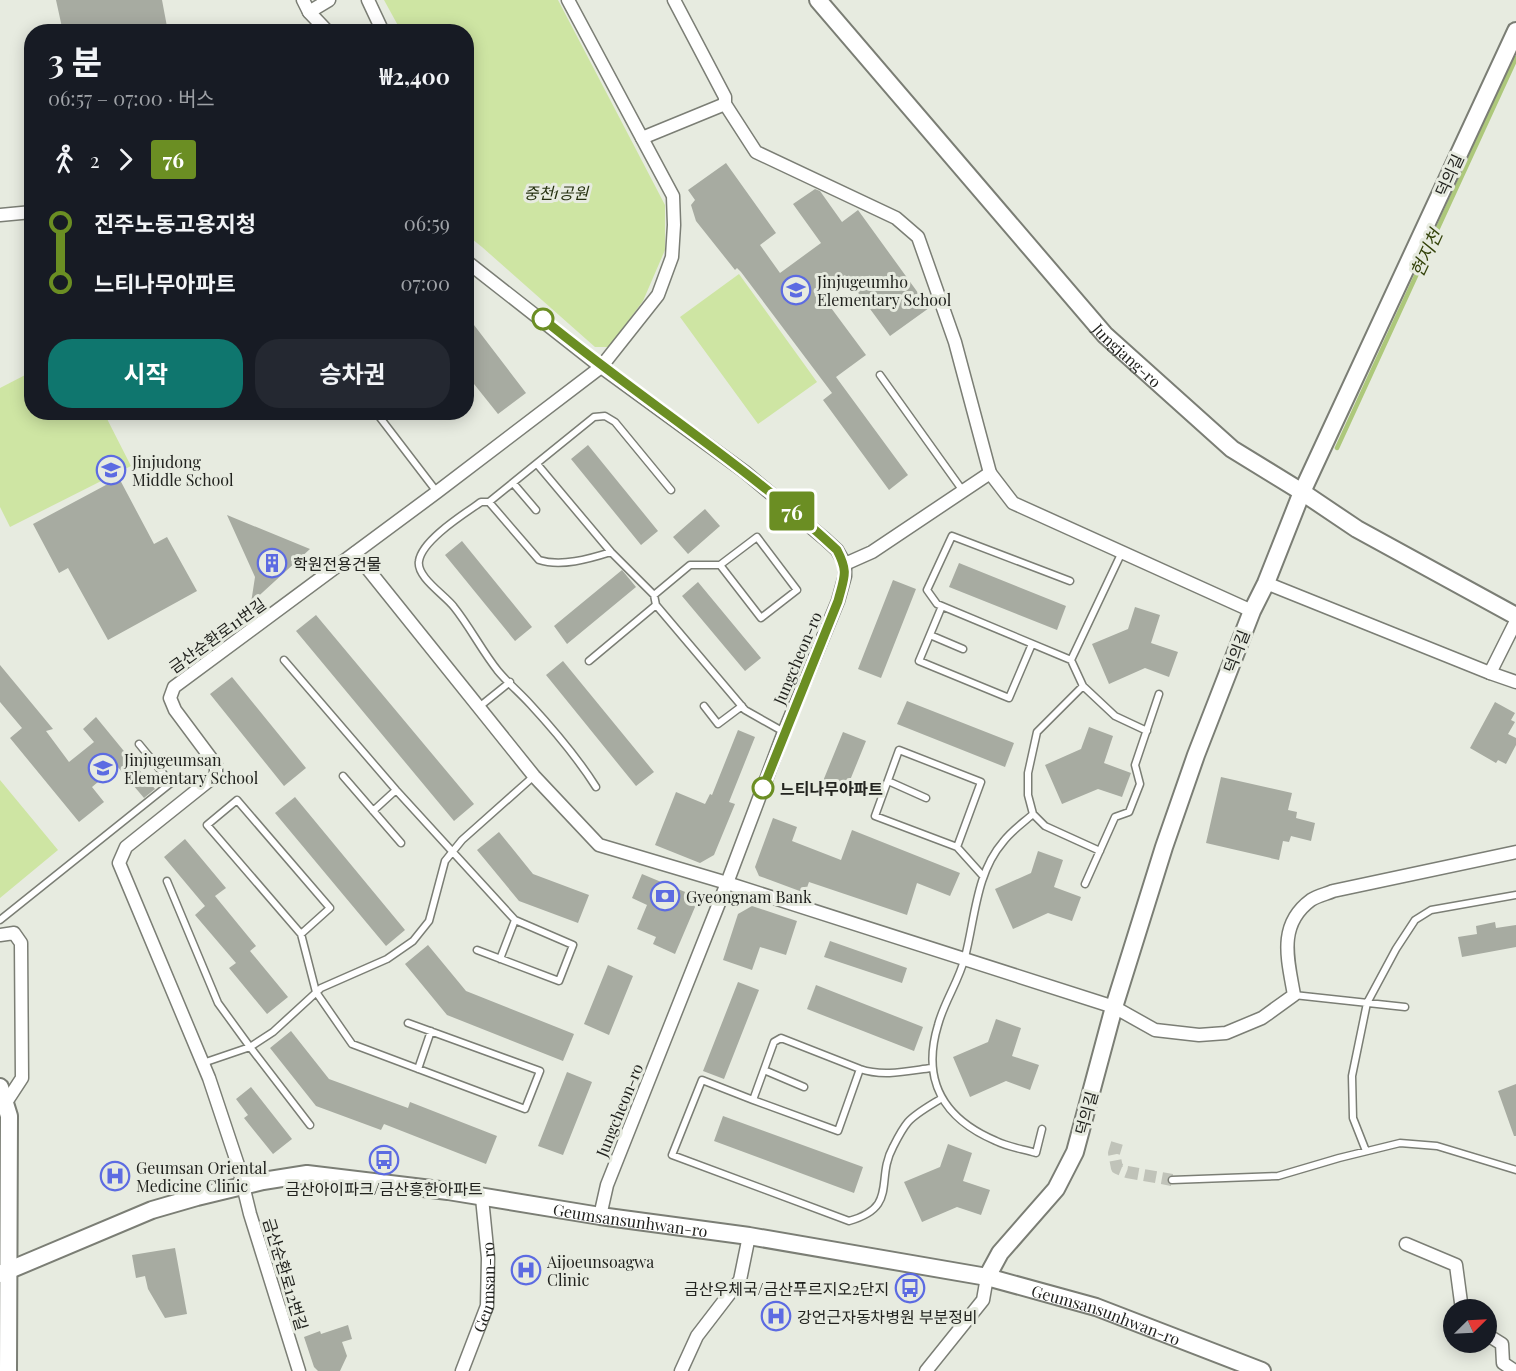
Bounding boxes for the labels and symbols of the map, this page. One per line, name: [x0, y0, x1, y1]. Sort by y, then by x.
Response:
street label: 덕의길: [1430, 151, 1468, 199]
park label: 중천1공원: [524, 182, 589, 203]
water label: 현지천: [1405, 223, 1448, 281]
place label: Jinjugeumho Elementary School: [816, 271, 952, 310]
school or university icon: Jinjugeumho Elementary School: [780, 274, 812, 306]
unlabelled marker: [532, 308, 554, 330]
street label: Jungjang-ro: [1088, 318, 1166, 392]
place label: Jinjudong Middle School: [131, 451, 234, 490]
school or university icon: Jinjudong Middle School: [95, 454, 127, 486]
line badge: 76: [765, 492, 819, 530]
building icon: 학원전용건물: [256, 547, 288, 579]
place label: 학원전용건물: [293, 553, 381, 574]
street label: 금산순환로11번길: [164, 593, 270, 677]
street label: Jungcheon-ro: [768, 608, 826, 709]
street label: 덕의길: [1218, 627, 1254, 675]
place label: Jinjugeumsan Elementary School: [123, 749, 259, 788]
school or university icon: Jinjugeumsan Elementary School: [87, 752, 119, 784]
marker: 느티나무아파트: [752, 777, 774, 799]
place label: 느티나무아파트: [780, 778, 883, 799]
bank icon: Gyeongnam Bank: [649, 880, 681, 912]
place label: Gyeongnam Bank: [686, 886, 812, 907]
street label: Jungcheon-ro: [590, 1060, 647, 1161]
street label: 덕의길: [1070, 1089, 1102, 1137]
bus stop icon: 금산아이파크/금산흥한아파트: [368, 1144, 400, 1176]
place label: Geumsan Oriental Medicine Clinic: [136, 1157, 267, 1196]
hospital icon: Geumsan Oriental Medicine Clinic: [99, 1160, 131, 1192]
place label: 금산아이파크/금산흥한아파트: [285, 1178, 483, 1199]
street label: Geumsansunhwan-ro: [552, 1198, 709, 1241]
street label: 금산순환로12번길: [259, 1215, 313, 1333]
street label: Geumsan-ro: [467, 1241, 499, 1335]
place label: Aijoeunsoagwa Clinic: [546, 1251, 654, 1290]
hospital icon: Aijoeunsoagwa Clinic: [510, 1254, 542, 1286]
bus stop icon: 금산우체국/금산푸르지오2단지: [894, 1272, 926, 1304]
place label: 금산우체국/금산푸르지오2단지: [684, 1278, 889, 1299]
street label: Geumsansunhwan-ro: [1029, 1279, 1184, 1349]
north arrow: [1443, 1299, 1497, 1353]
hospital icon: 강언근자동차병원 부분정비: [760, 1300, 792, 1332]
place label: 강언근자동차병원 부분정비: [797, 1306, 978, 1327]

